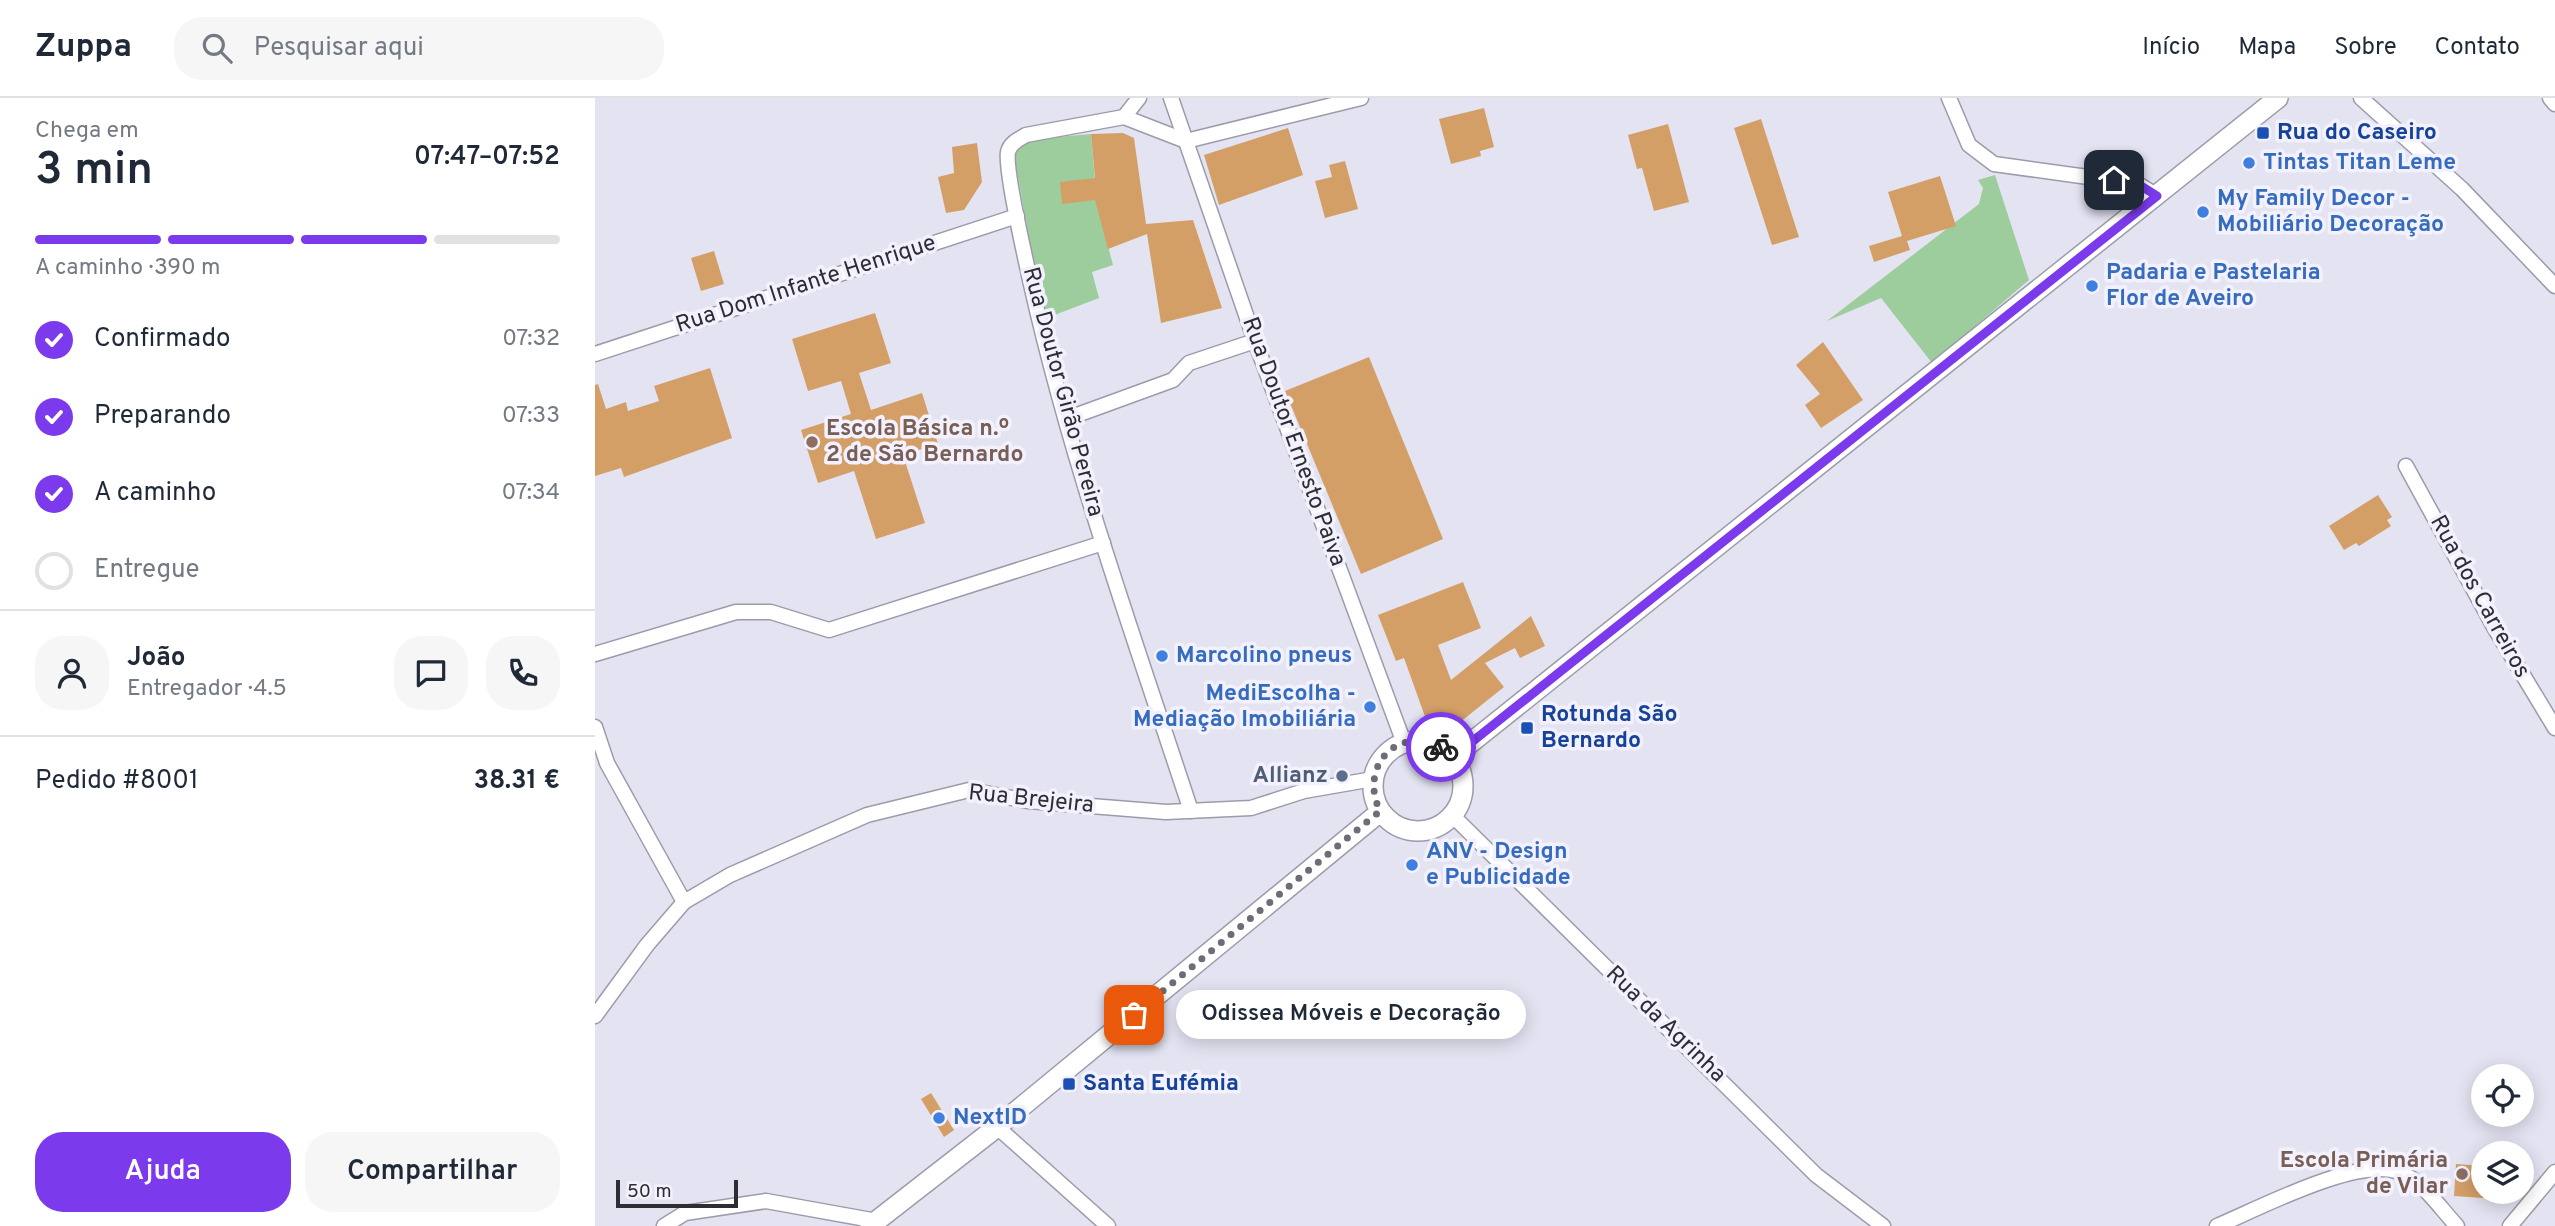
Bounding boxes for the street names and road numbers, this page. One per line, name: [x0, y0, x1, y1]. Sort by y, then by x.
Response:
street label: Rua Dom Infante Henrique: [672, 229, 940, 341]
street label: Rua Doutor Girão Pereira: [1015, 264, 1109, 520]
street label: Rua Doutor Ernesto Paiva: [1234, 314, 1352, 570]
street label: Rua dos Carreiros: [2422, 510, 2536, 684]
street label: Rua Brejeira: [967, 779, 1095, 821]
street label: Rua da Agrinha: [1599, 960, 1731, 1090]

